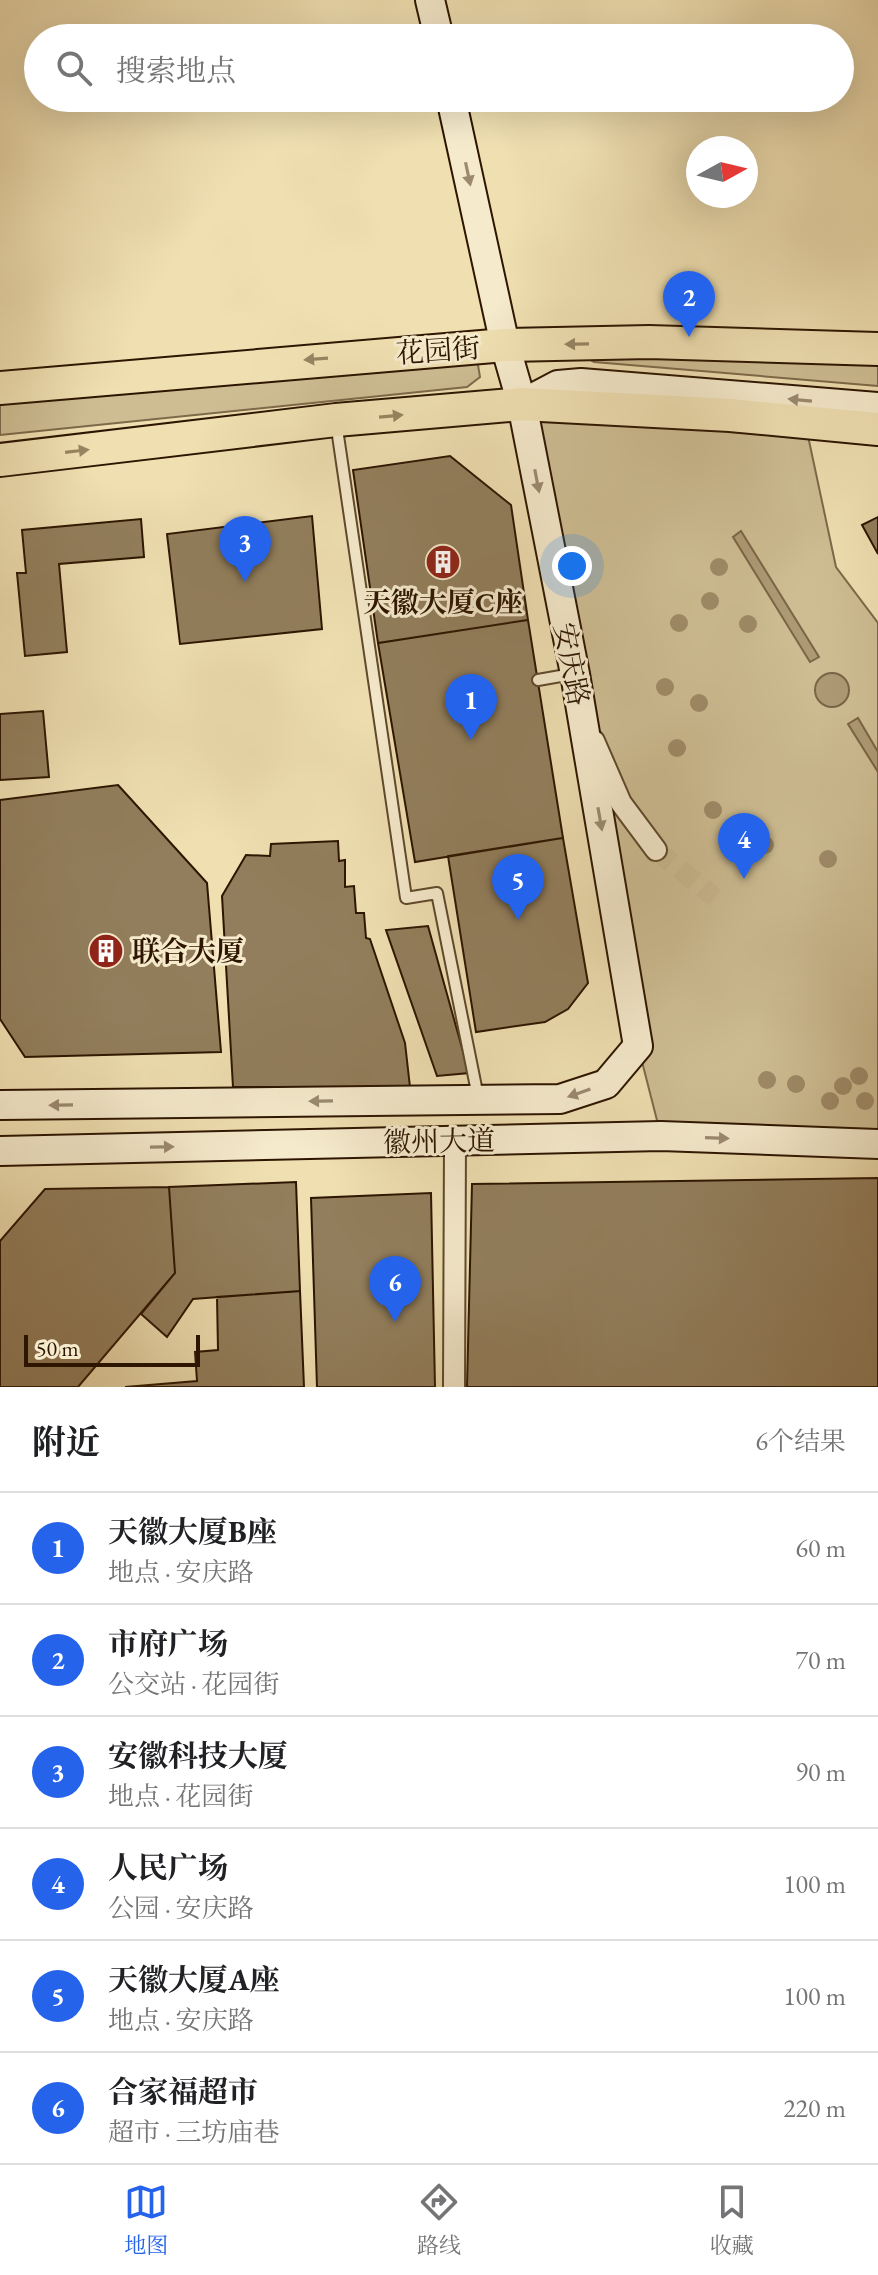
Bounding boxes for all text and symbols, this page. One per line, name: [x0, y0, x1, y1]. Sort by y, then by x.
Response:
search box: [24, 24, 854, 112]
icon: search: [52, 46, 96, 90]
text: 搜索地点: [116, 51, 236, 90]
north arrow: [686, 136, 758, 208]
one-way arrow: [462, 162, 475, 187]
pin: 2: [663, 271, 715, 337]
street label: 花园街: [395, 329, 481, 371]
one-way arrow: [564, 337, 589, 350]
one-way arrow: [303, 353, 328, 366]
one-way arrow: [787, 393, 812, 406]
one-way arrow: [379, 409, 404, 422]
one-way arrow: [65, 444, 90, 457]
one-way arrow: [531, 469, 544, 494]
pin: 3: [219, 516, 271, 582]
building icon: 天徽大厦C座: [424, 543, 462, 581]
your location: [552, 546, 592, 586]
place label: 天徽大厦C座: [363, 584, 523, 620]
street label: 安庆路: [546, 619, 598, 709]
pin: 1: [445, 674, 497, 740]
one-way arrow: [594, 807, 606, 832]
pin: 4: [718, 813, 770, 879]
pin: 5: [492, 854, 544, 920]
building icon: 联合大厦: [87, 932, 125, 970]
place label: 联合大厦: [132, 933, 244, 969]
one-way arrow: [567, 1087, 591, 1099]
one-way arrow: [308, 1095, 333, 1107]
one-way arrow: [48, 1098, 73, 1111]
street label: 徽州大道: [383, 1122, 495, 1160]
one-way arrow: [705, 1131, 730, 1144]
one-way arrow: [150, 1141, 175, 1153]
pin: 6: [369, 1256, 421, 1322]
scale bar: [24, 1331, 200, 1367]
text: 50 m: [36, 1334, 79, 1363]
text: 附近: [32, 1420, 100, 1464]
text: 6个结果: [756, 1424, 846, 1458]
text: 天徽大厦B座: [108, 1512, 277, 1551]
text: 1: [51, 1531, 65, 1565]
text: 60 m: [796, 1531, 846, 1565]
text: 地点 · 安庆路: [108, 1555, 254, 1589]
text: 市府广场: [108, 1624, 228, 1663]
text: 2: [51, 1643, 65, 1677]
text: 70 m: [796, 1643, 846, 1677]
text: 公交站 · 花园街: [108, 1667, 280, 1701]
text: 安徽科技大厦: [108, 1736, 288, 1775]
text: 3: [51, 1755, 65, 1789]
text: 90 m: [796, 1755, 846, 1789]
text: 地点 · 花园街: [108, 1779, 254, 1813]
text: 人民广场: [108, 1848, 228, 1887]
text: 4: [51, 1867, 65, 1901]
text: 100 m: [783, 1867, 846, 1901]
text: 公园 · 安庆路: [108, 1891, 254, 1925]
text: 天徽大厦A座: [108, 1960, 280, 1999]
text: 5: [51, 1979, 65, 2013]
text: 100 m: [783, 1979, 846, 2013]
text: 地点 · 安庆路: [108, 2003, 254, 2037]
text: 合家福超市: [108, 2072, 258, 2111]
text: 6: [51, 2091, 65, 2125]
text: 220 m: [783, 2091, 846, 2125]
text: 超市 · 三坊庙巷: [108, 2115, 280, 2149]
tab: 地图: [124, 2180, 168, 2260]
tab: 路线: [417, 2180, 461, 2260]
tab: 收藏: [710, 2180, 754, 2260]

